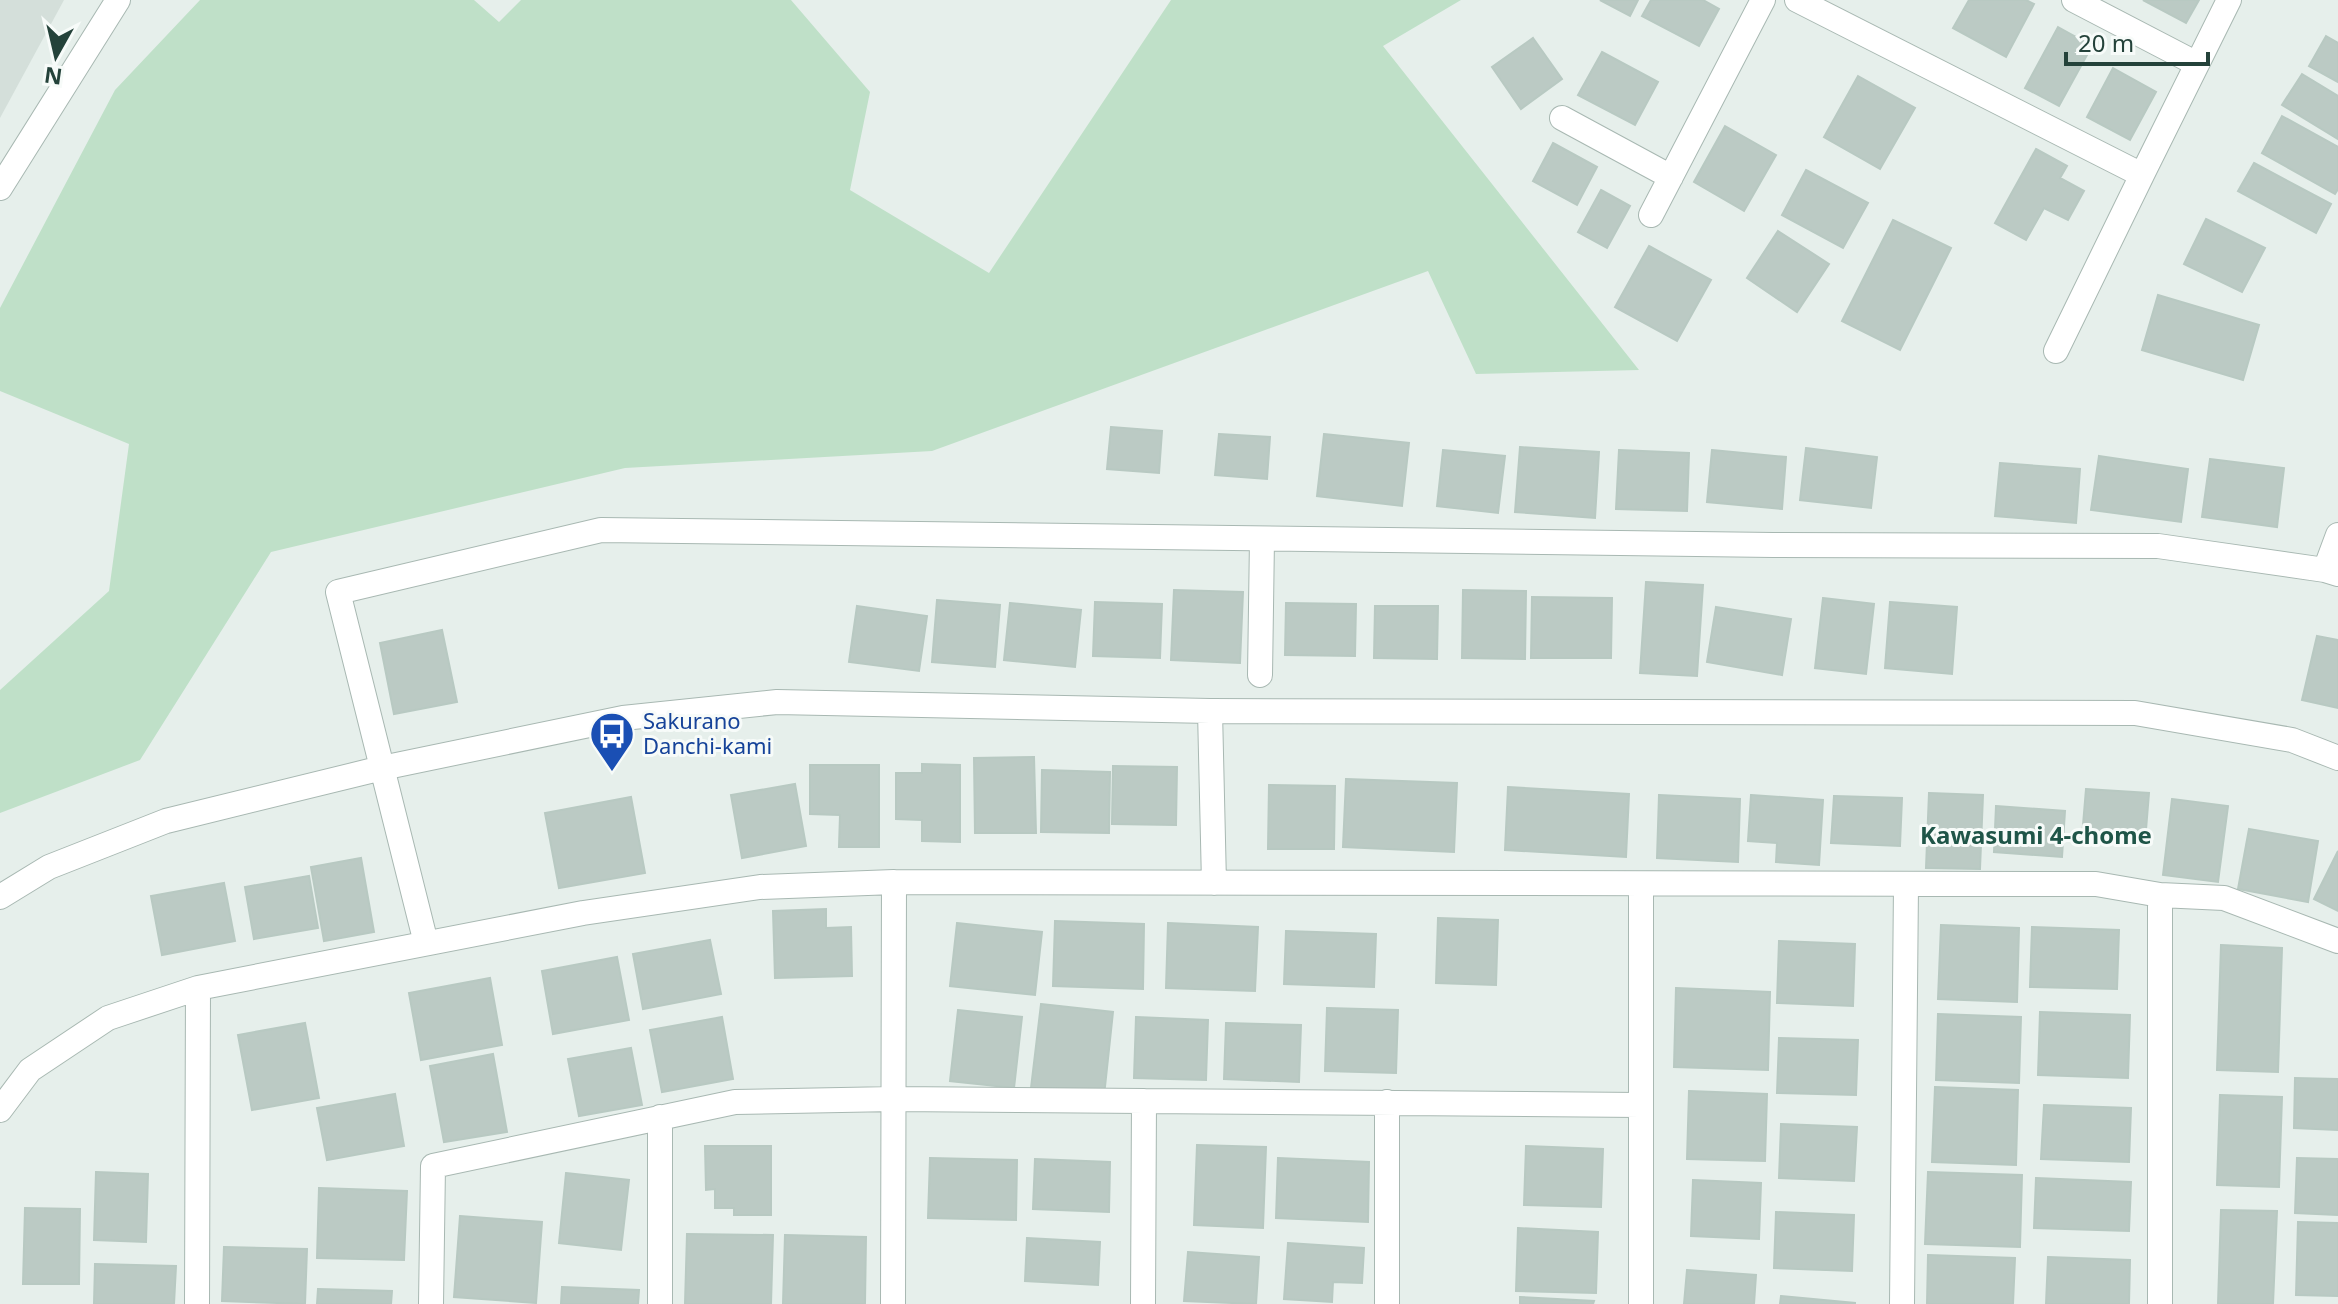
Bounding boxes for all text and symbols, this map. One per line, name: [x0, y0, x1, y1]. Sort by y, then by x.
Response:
north arrow: [16, 16, 96, 96]
scale bar: [2066, 16, 2208, 66]
text: 20 m: [2078, 26, 2134, 59]
text: N: [42, 61, 64, 93]
place label: Sakurano Danchi-kami: [643, 705, 772, 760]
bus stop icon: Sakurano Danchi-kami: [588, 710, 636, 773]
district label: Kawasumi 4-chome: [1920, 818, 2152, 851]

